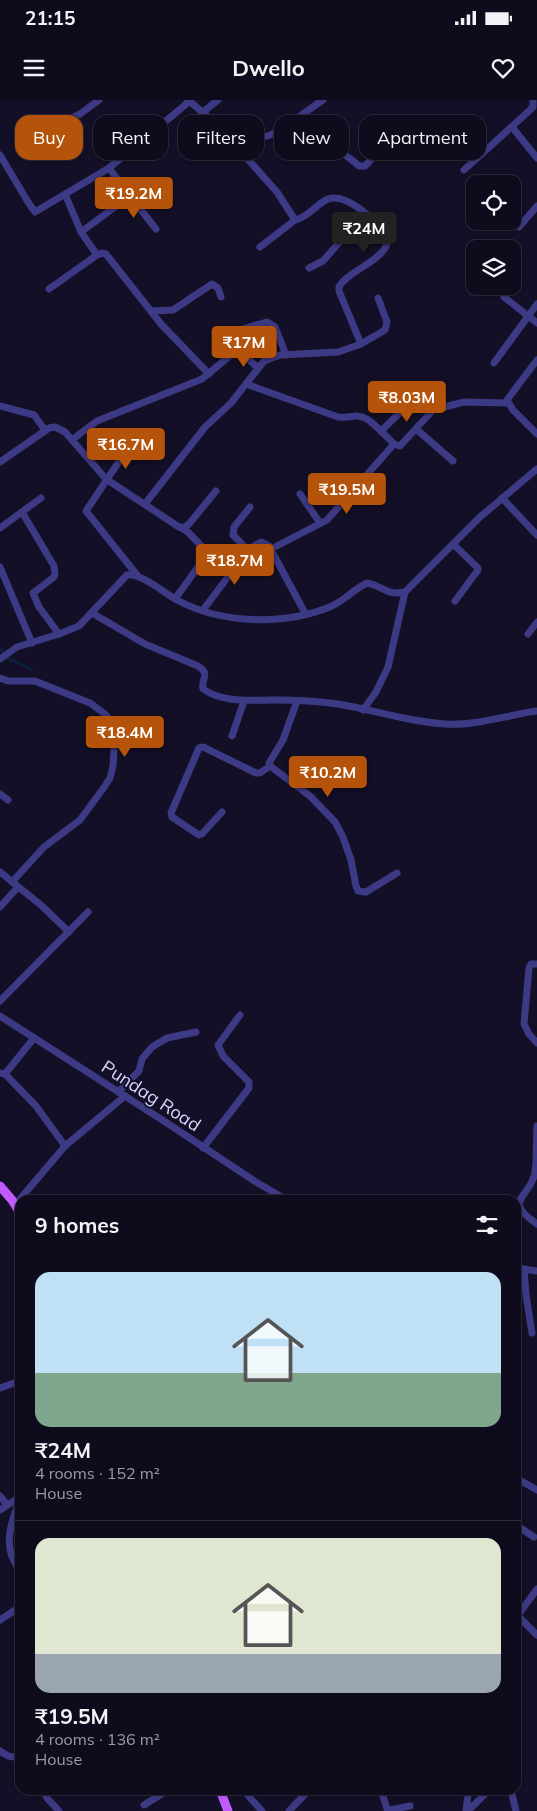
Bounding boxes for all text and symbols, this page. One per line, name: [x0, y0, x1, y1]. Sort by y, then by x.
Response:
text: 21:15: [25, 6, 75, 30]
icon: menu: [20, 54, 48, 82]
text: Dwello: [232, 54, 305, 82]
icon: heart: [489, 54, 517, 82]
chip: Buy: [15, 115, 83, 160]
chip: Rent: [93, 115, 168, 160]
chip: Filters: [178, 115, 264, 160]
chip: New: [274, 115, 349, 160]
chip: Apartment: [359, 115, 486, 160]
map controls: [466, 175, 521, 295]
button: locate: [466, 175, 521, 230]
pin: ₹19.2M: [93, 176, 175, 219]
text: ₹19.2M: [106, 183, 162, 203]
pin: ₹24M: [334, 212, 394, 254]
text: ₹24M: [343, 218, 385, 238]
button: layers: [466, 240, 521, 295]
pin: ₹17M: [214, 326, 274, 368]
text: ₹17M: [223, 332, 265, 352]
pin: ₹8.03M: [366, 380, 448, 423]
text: ₹8.03M: [379, 387, 435, 407]
pin: ₹16.7M: [85, 428, 167, 470]
text: ₹16.7M: [98, 434, 154, 454]
pin: ₹19.5M: [306, 472, 388, 515]
text: ₹19.5M: [319, 479, 375, 499]
pin: ₹18.7M: [194, 544, 276, 586]
text: ₹18.7M: [207, 550, 263, 570]
pin: ₹18.4M: [84, 716, 166, 758]
text: ₹18.4M: [97, 722, 153, 742]
pin: ₹10.2M: [287, 756, 369, 798]
text: ₹10.2M: [300, 762, 356, 782]
street label: Pundag Road: [97, 1055, 205, 1136]
icon: filters: [473, 1211, 501, 1239]
text: 9 homes: [35, 1212, 119, 1238]
icon: home: [223, 1305, 313, 1395]
text: ₹24M: [35, 1437, 91, 1463]
text: 4 rooms · 152 m²: [35, 1463, 160, 1483]
text: House: [35, 1483, 82, 1503]
icon: home: [223, 1570, 313, 1660]
text: ₹19.5M: [35, 1703, 109, 1729]
text: 4 rooms · 136 m²: [35, 1729, 160, 1749]
text: House: [35, 1749, 82, 1769]

